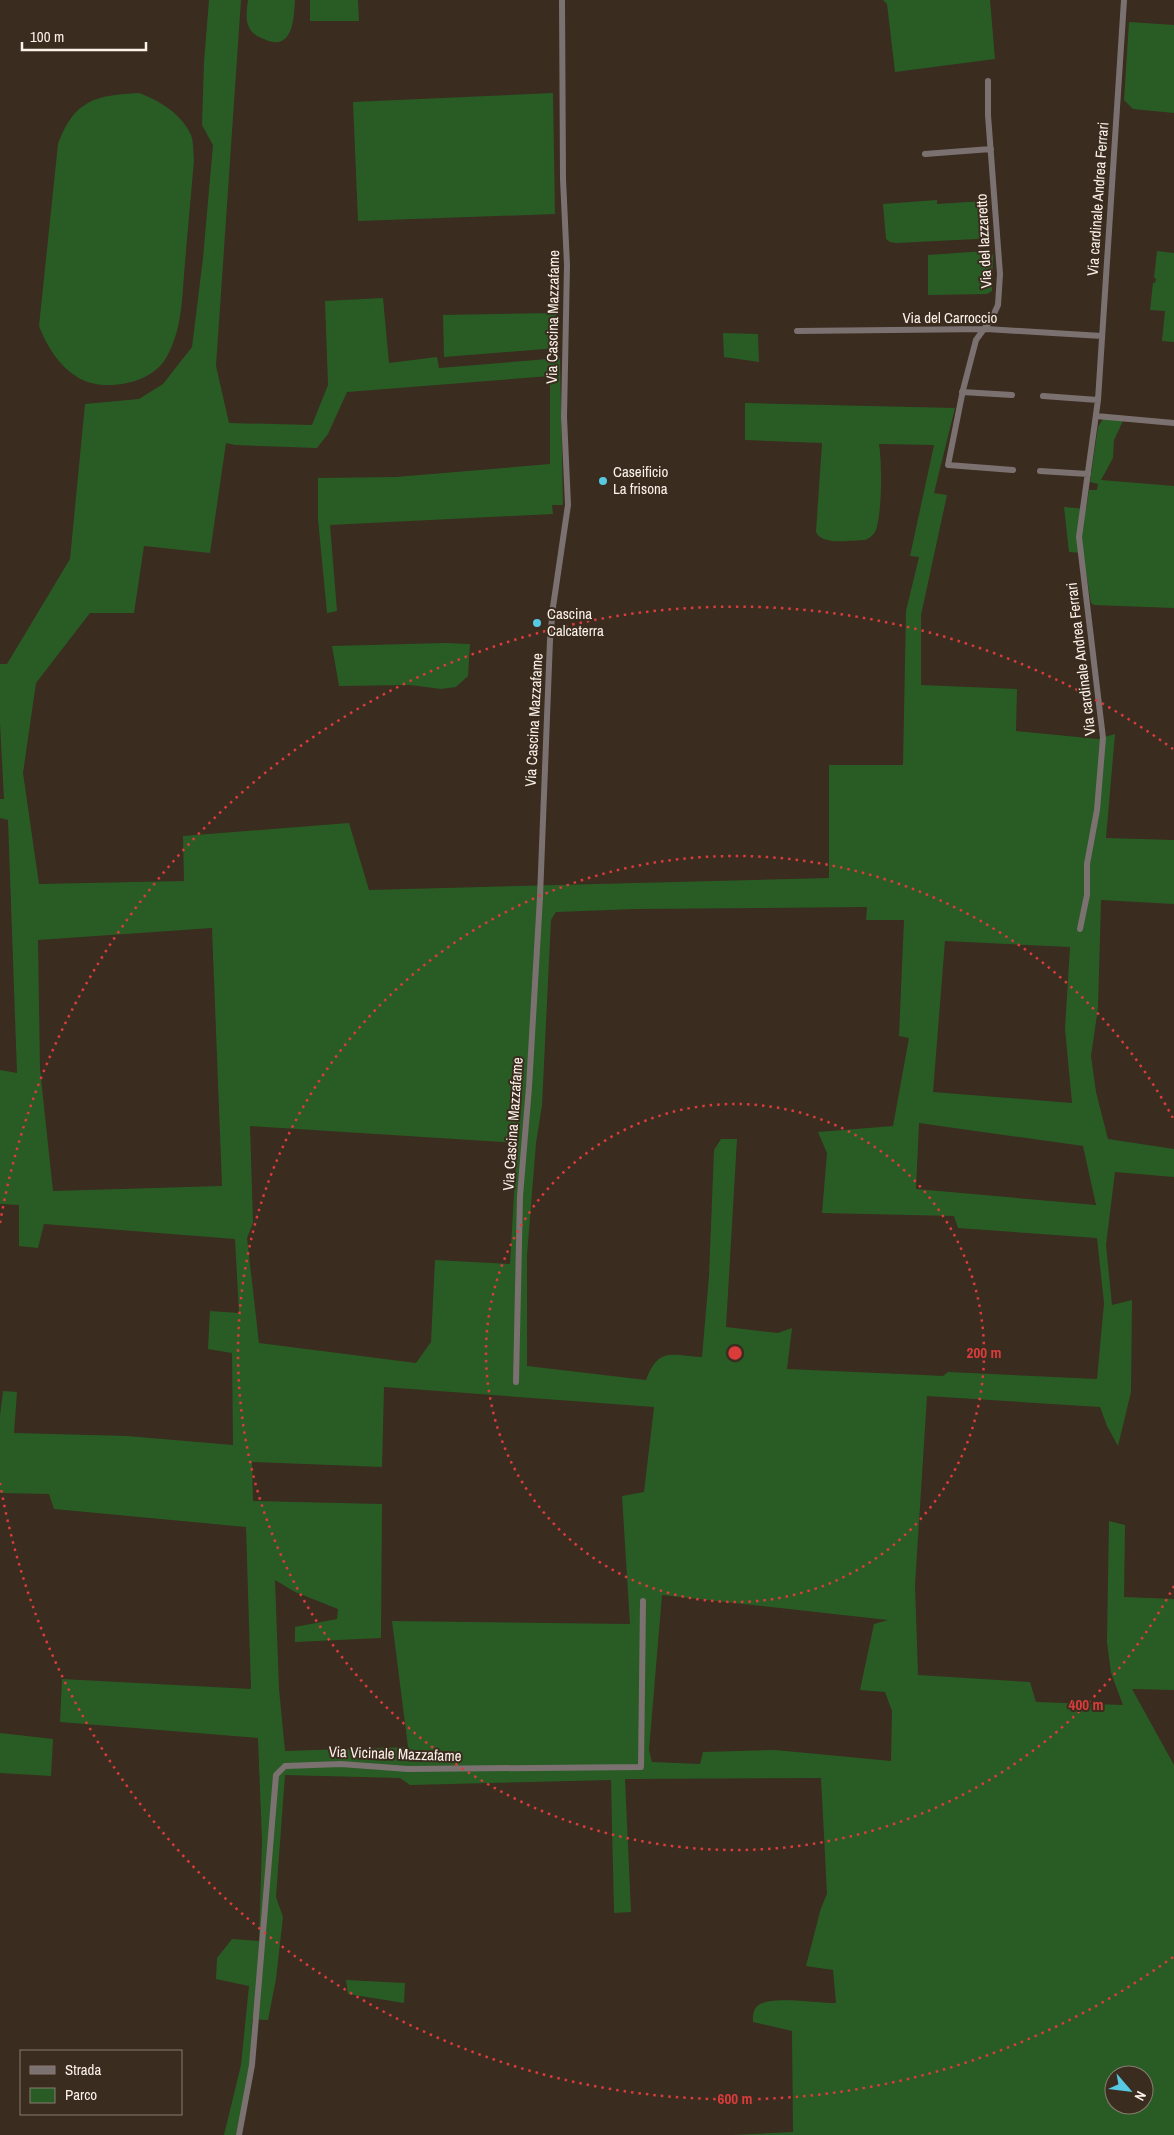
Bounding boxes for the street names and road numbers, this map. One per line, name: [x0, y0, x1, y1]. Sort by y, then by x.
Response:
street label: Via cardinale Andrea Ferrari: [1082, 121, 1113, 277]
street label: Via del lazzaretto: [971, 193, 996, 289]
street label: Via Cascina Mazzafame: [541, 250, 564, 384]
street label: Via del Carroccio: [903, 307, 998, 328]
street label: Via cardinale Andrea Ferrari: [1061, 581, 1100, 737]
street label: Via Cascina Mazzafame: [520, 652, 547, 787]
street label: Via Cascina Mazzafame: [497, 1056, 528, 1191]
street label: Via Vicinale Mazzafame: [328, 1741, 462, 1766]

